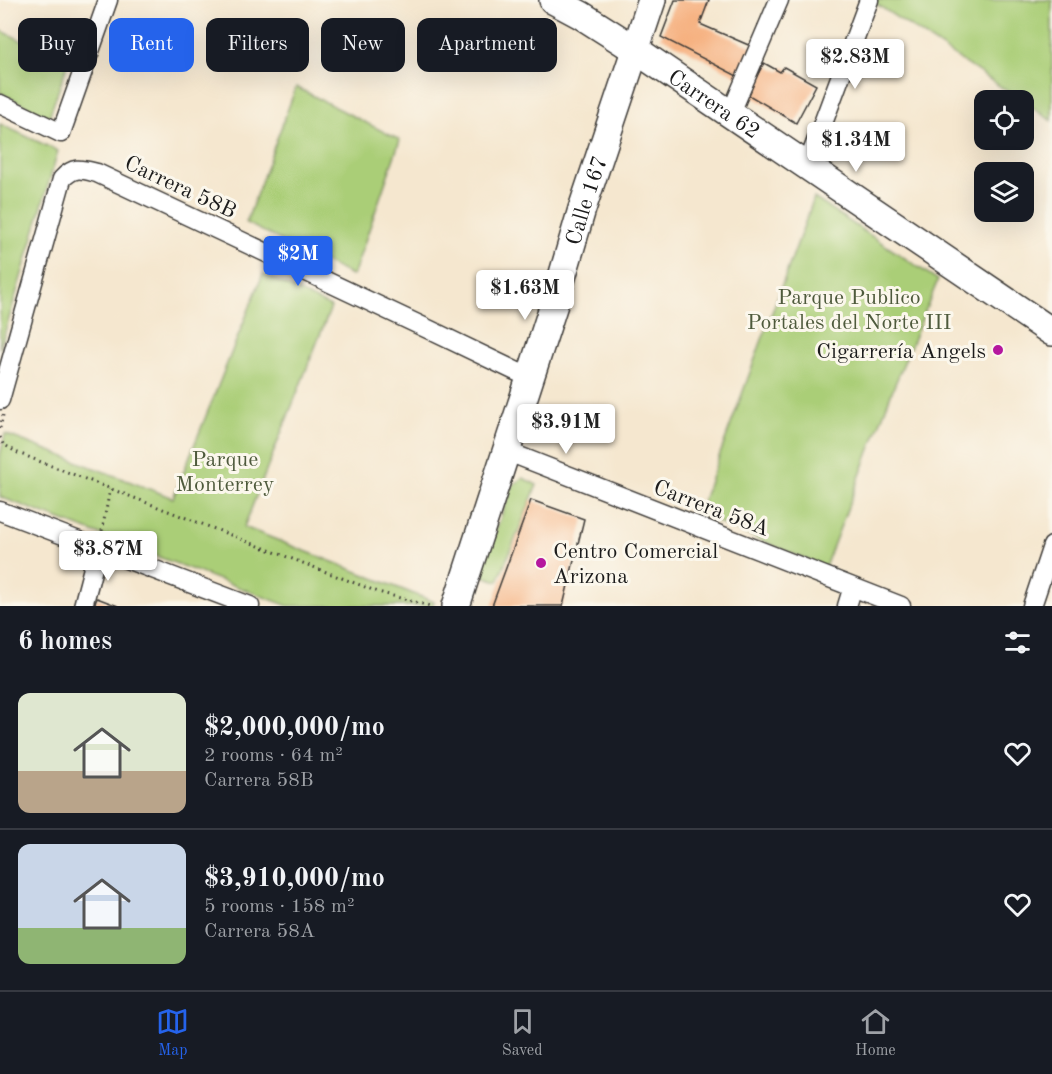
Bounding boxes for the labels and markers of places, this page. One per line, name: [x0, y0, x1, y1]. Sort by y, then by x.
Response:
pin: $2.83M: [806, 39, 904, 90]
pin: $1.34M: [807, 122, 905, 173]
pin: $2M: [269, 236, 327, 287]
pin: $1.63M: [476, 270, 574, 321]
place label: Cigarrería Angels: [816, 341, 986, 363]
marker: Cigarrería Angels: [991, 343, 1005, 357]
pin: $3.91M: [517, 404, 615, 455]
pin: $3.87M: [59, 531, 157, 582]
place label: Centro Comercial Arizona: [553, 541, 718, 588]
marker: Centro Comercial Arizona: [534, 556, 548, 570]

